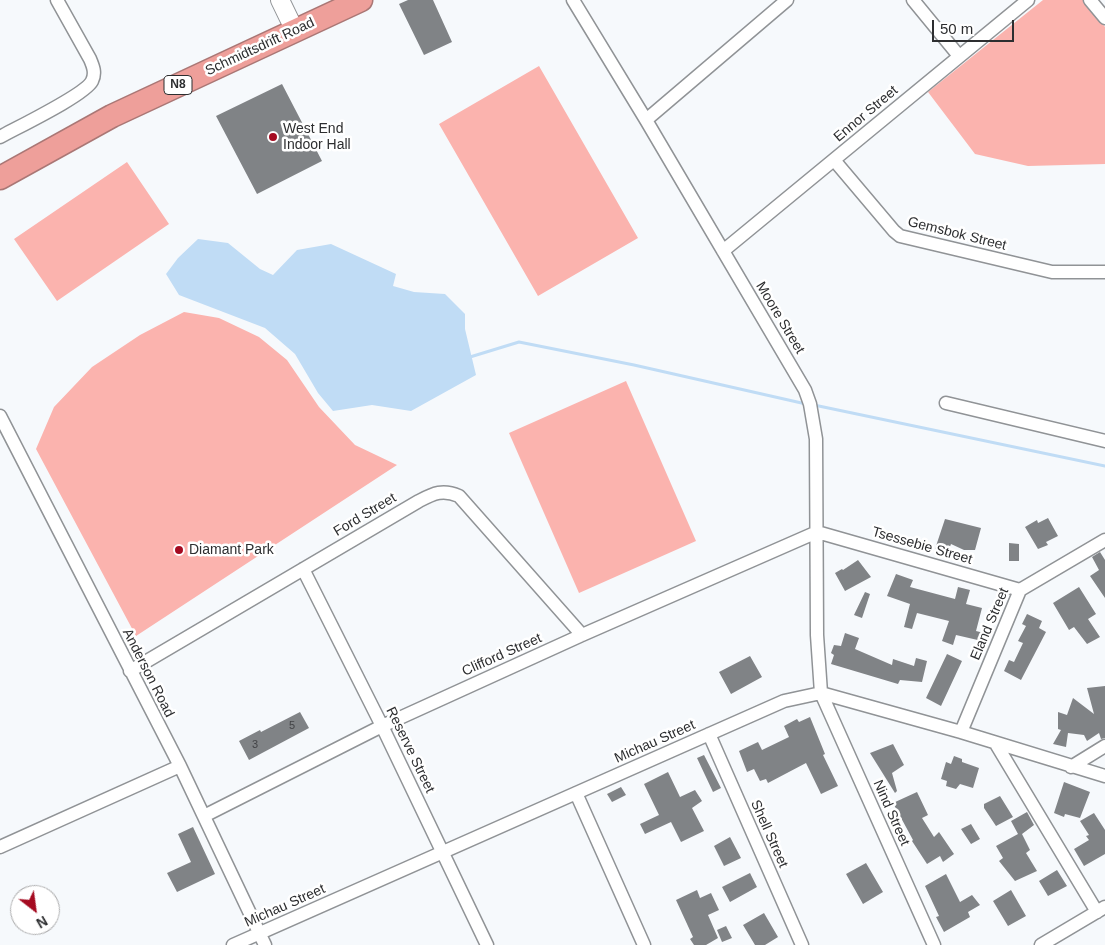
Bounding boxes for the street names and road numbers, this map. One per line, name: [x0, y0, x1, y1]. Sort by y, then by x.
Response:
street label: Schmidtsdrift Road: [203, 14, 317, 80]
road number: N8: [164, 76, 192, 94]
street label: Ennor Street: [830, 82, 902, 146]
street label: Gemsbok Street: [906, 214, 1008, 254]
street label: Moore Street: [752, 279, 808, 357]
street label: Ford Street: [331, 490, 399, 540]
street label: Tsessebie Street: [870, 524, 974, 568]
street label: Eland Street: [967, 585, 1013, 663]
street label: Anderson Road: [118, 626, 178, 720]
street label: Clifford Street: [460, 630, 544, 680]
street label: Reserve Street: [382, 704, 438, 796]
street label: Michau Street: [612, 717, 698, 767]
street label: Nind Street: [869, 778, 913, 848]
street label: Shell Street: [747, 798, 791, 870]
street label: Michau Street: [242, 881, 328, 931]

